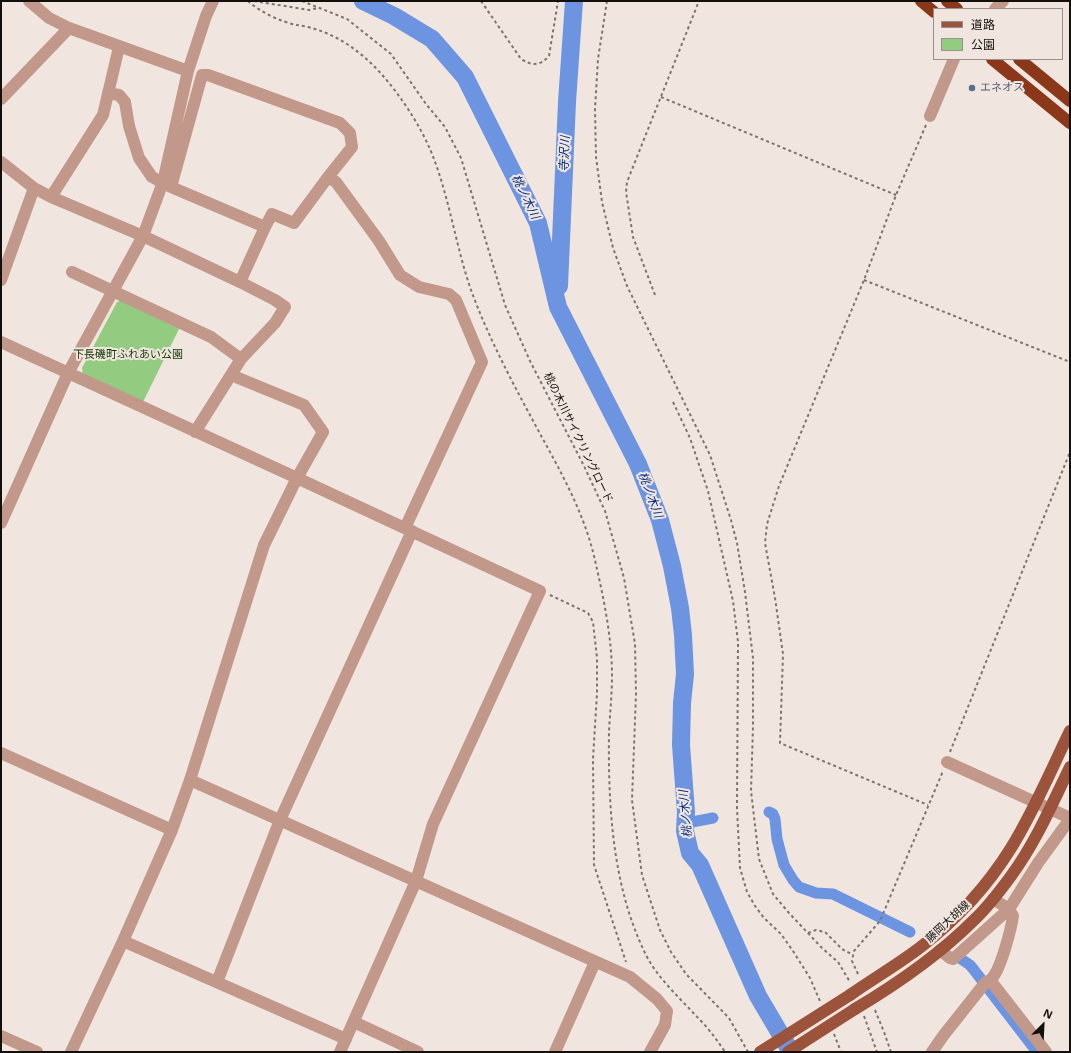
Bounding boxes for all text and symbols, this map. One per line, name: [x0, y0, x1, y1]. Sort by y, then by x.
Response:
legend: [933, 8, 1063, 60]
text: 道路: [971, 16, 995, 33]
text: 公園: [971, 36, 995, 53]
place label: エネオス: [980, 81, 1024, 95]
marker: エネオス: [967, 83, 977, 93]
water label: 寺沢川: [557, 136, 573, 172]
water label: 桃ノ木川: [508, 172, 542, 222]
park label: 下長磯町ふれあい公園: [73, 348, 183, 362]
street label: 桃の木川サイクリングロード: [541, 371, 615, 505]
water label: 桃ノ木川: [635, 470, 665, 520]
water label: 桃ノ木川: [677, 789, 695, 839]
street label: 藤岡大胡線: [923, 898, 973, 946]
north arrow: [1023, 1005, 1063, 1045]
text: N: [1041, 1005, 1055, 1022]

